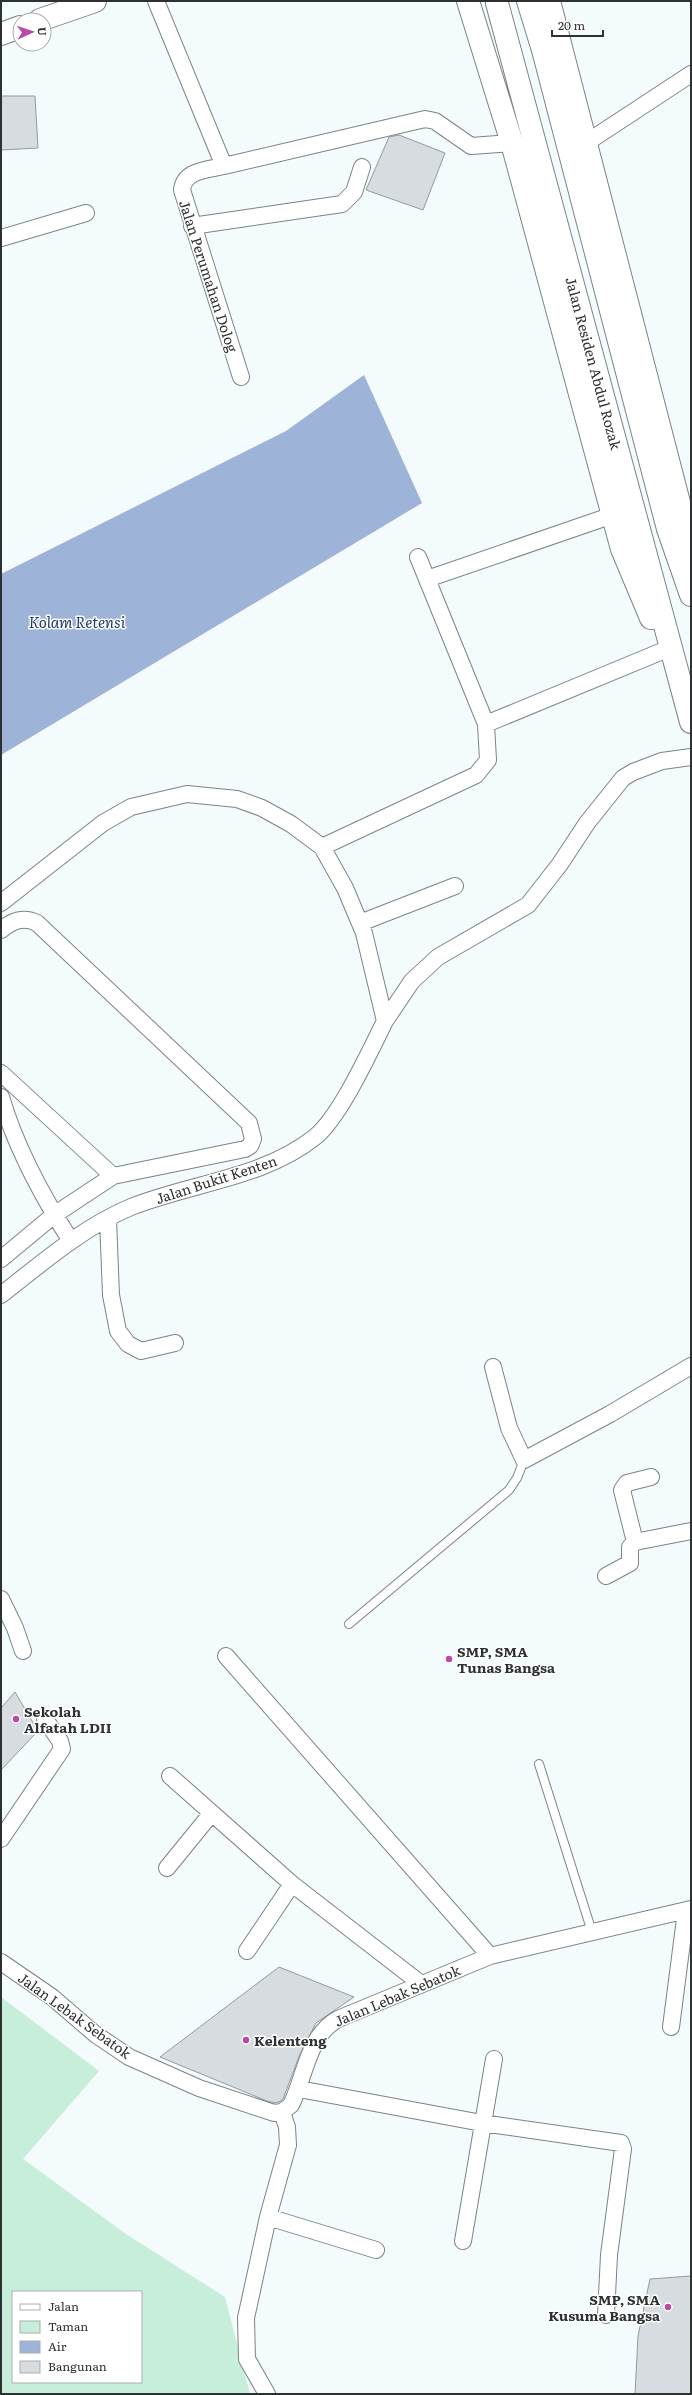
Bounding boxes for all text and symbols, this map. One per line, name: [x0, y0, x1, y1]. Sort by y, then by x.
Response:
north arrow: [12, 12, 52, 52]
scale bar: [552, 12, 603, 38]
text: 20 m: [558, 16, 585, 34]
text: U: [35, 27, 51, 37]
street label: Jalan Perumahan Dolog: [175, 197, 243, 355]
street label: Jalan Residen Abdul Rozak: [561, 274, 627, 452]
water label: Kolam Retensi: [29, 610, 126, 633]
street label: Jalan Bukit Kenten: [153, 1150, 279, 1208]
place label: SMP, SMA Tunas Bangsa: [457, 1641, 556, 1677]
marker: SMP, SMA Tunas Bangsa: [444, 1654, 454, 1664]
place label: Sekolah Alfatah LDII: [24, 1701, 112, 1737]
marker: Sekolah Alfatah LDII: [11, 1714, 21, 1724]
street label: Jalan Lebak Sebatok: [331, 1959, 463, 2031]
street label: Jalan Lebak Sebatok: [15, 1967, 136, 2063]
place label: Kelenteng: [254, 2030, 327, 2050]
marker: Kelenteng: [241, 2035, 251, 2045]
place label: SMP, SMA Kusuma Bangsa: [548, 2289, 661, 2325]
legend: [12, 2291, 142, 2383]
text: Jalan: [48, 2297, 79, 2315]
marker: SMP, SMA Kusuma Bangsa: [663, 2302, 673, 2312]
text: Taman: [48, 2317, 88, 2335]
text: Air: [48, 2337, 67, 2355]
text: Bangunan: [48, 2357, 107, 2375]

